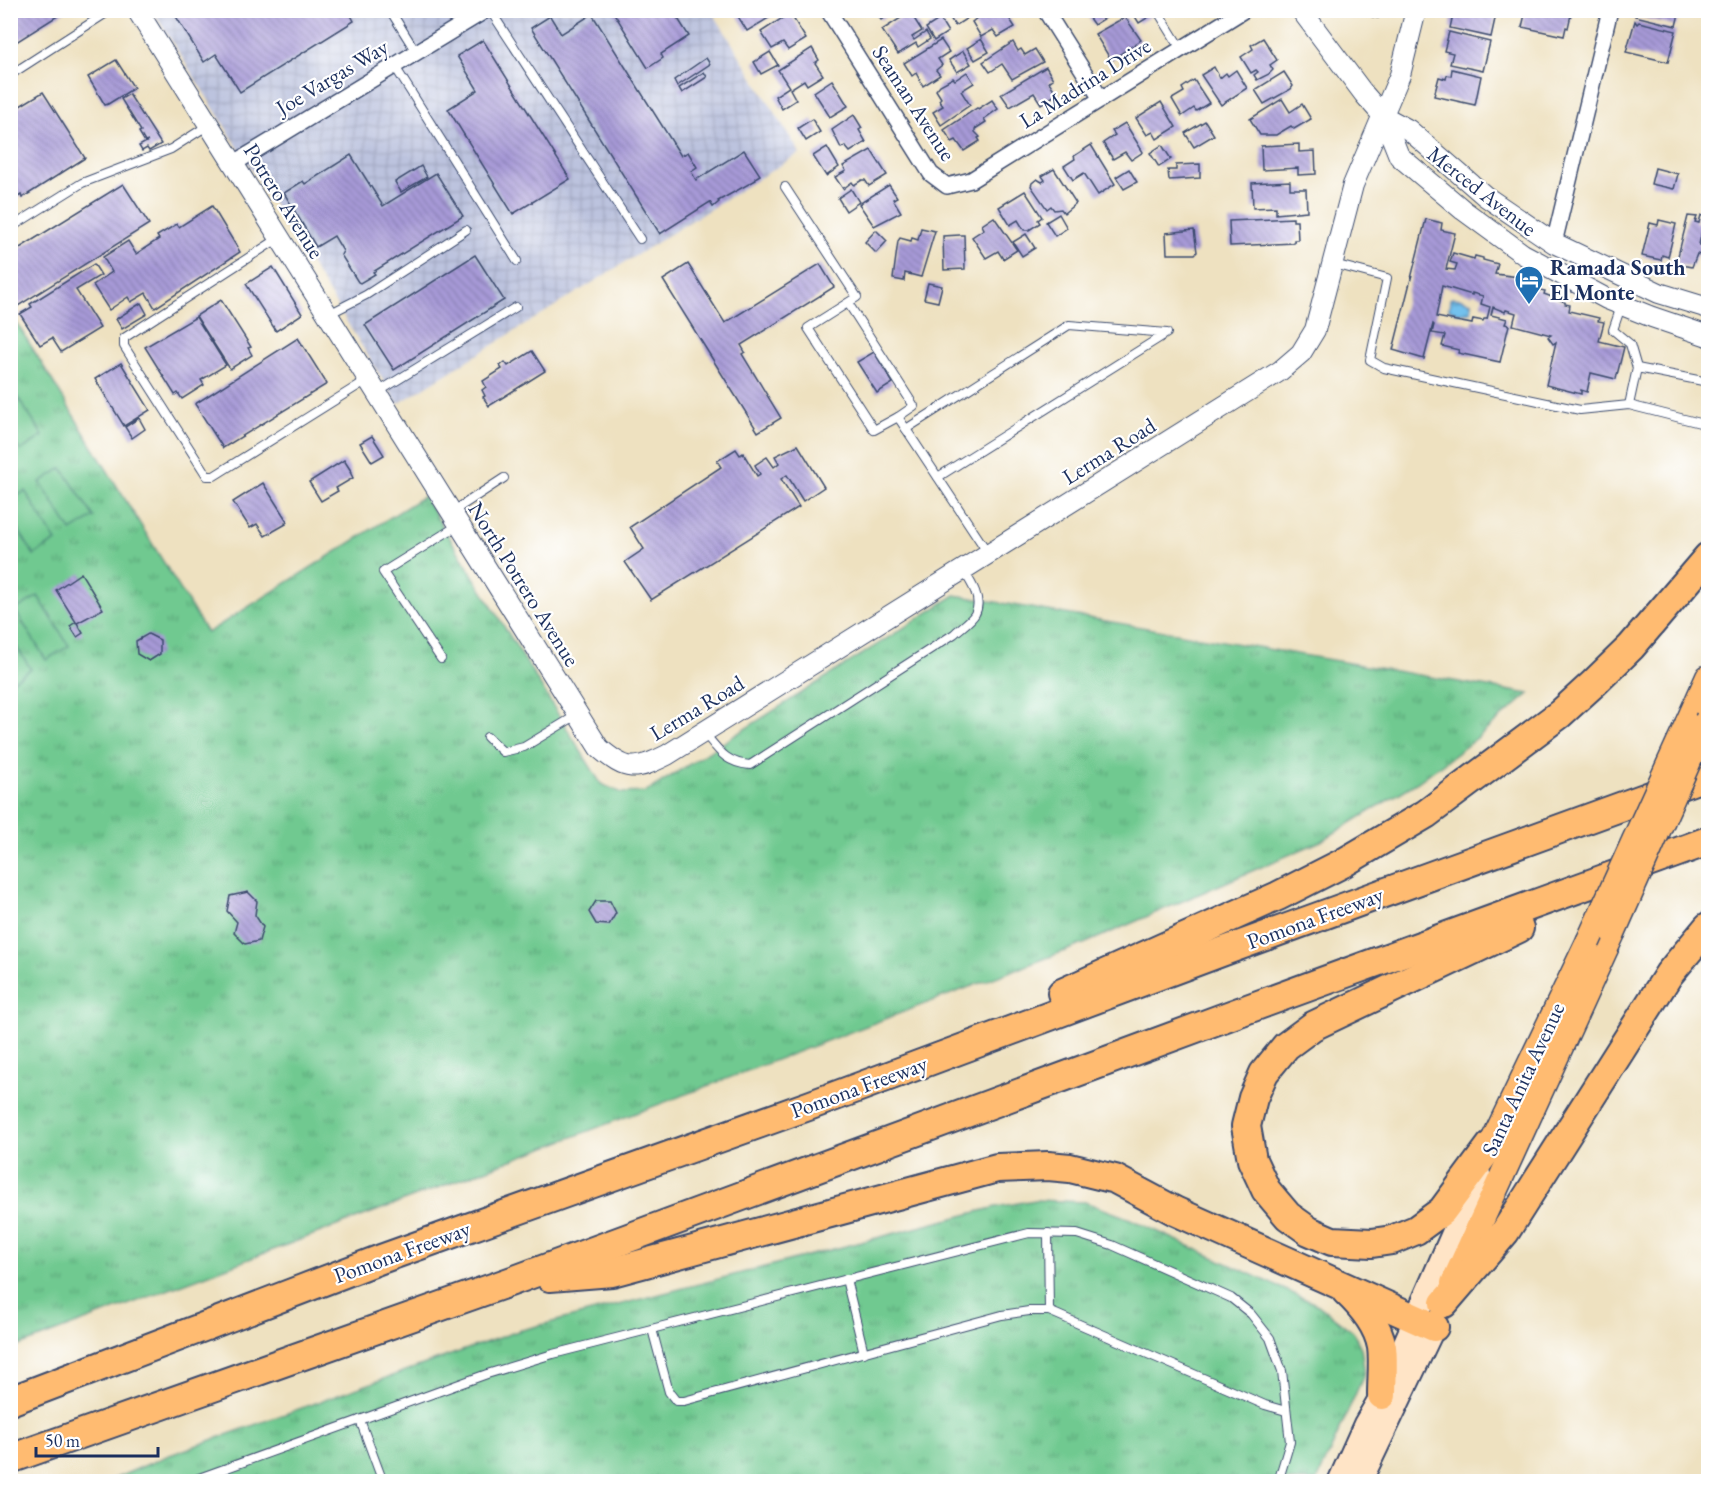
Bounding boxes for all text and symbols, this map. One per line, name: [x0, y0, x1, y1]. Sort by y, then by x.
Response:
street label: La Madrina Drive: [1014, 31, 1157, 135]
street label: Joe Vargas Way: [269, 32, 394, 123]
street label: Seaman Avenue: [866, 39, 963, 167]
street label: Potrero Avenue: [237, 138, 331, 264]
street label: Merced Avenue: [1422, 139, 1543, 243]
place label: Ramada South El Monte: [1550, 253, 1686, 307]
hotel icon: Ramada South El Monte: [1513, 264, 1545, 306]
street label: Lerma Road: [1057, 410, 1162, 491]
street label: North Potrero Avenue: [462, 496, 587, 672]
street label: Lerma Road: [644, 668, 750, 748]
street label: Pomona Freeway: [1243, 880, 1388, 956]
street label: Santa Anita Avenue: [1475, 997, 1571, 1160]
street label: Pomona Freeway: [787, 1049, 932, 1125]
street label: Pomona Freeway: [330, 1214, 475, 1290]
scale bar: [36, 1420, 158, 1458]
text: 50 m: [45, 1429, 80, 1452]

